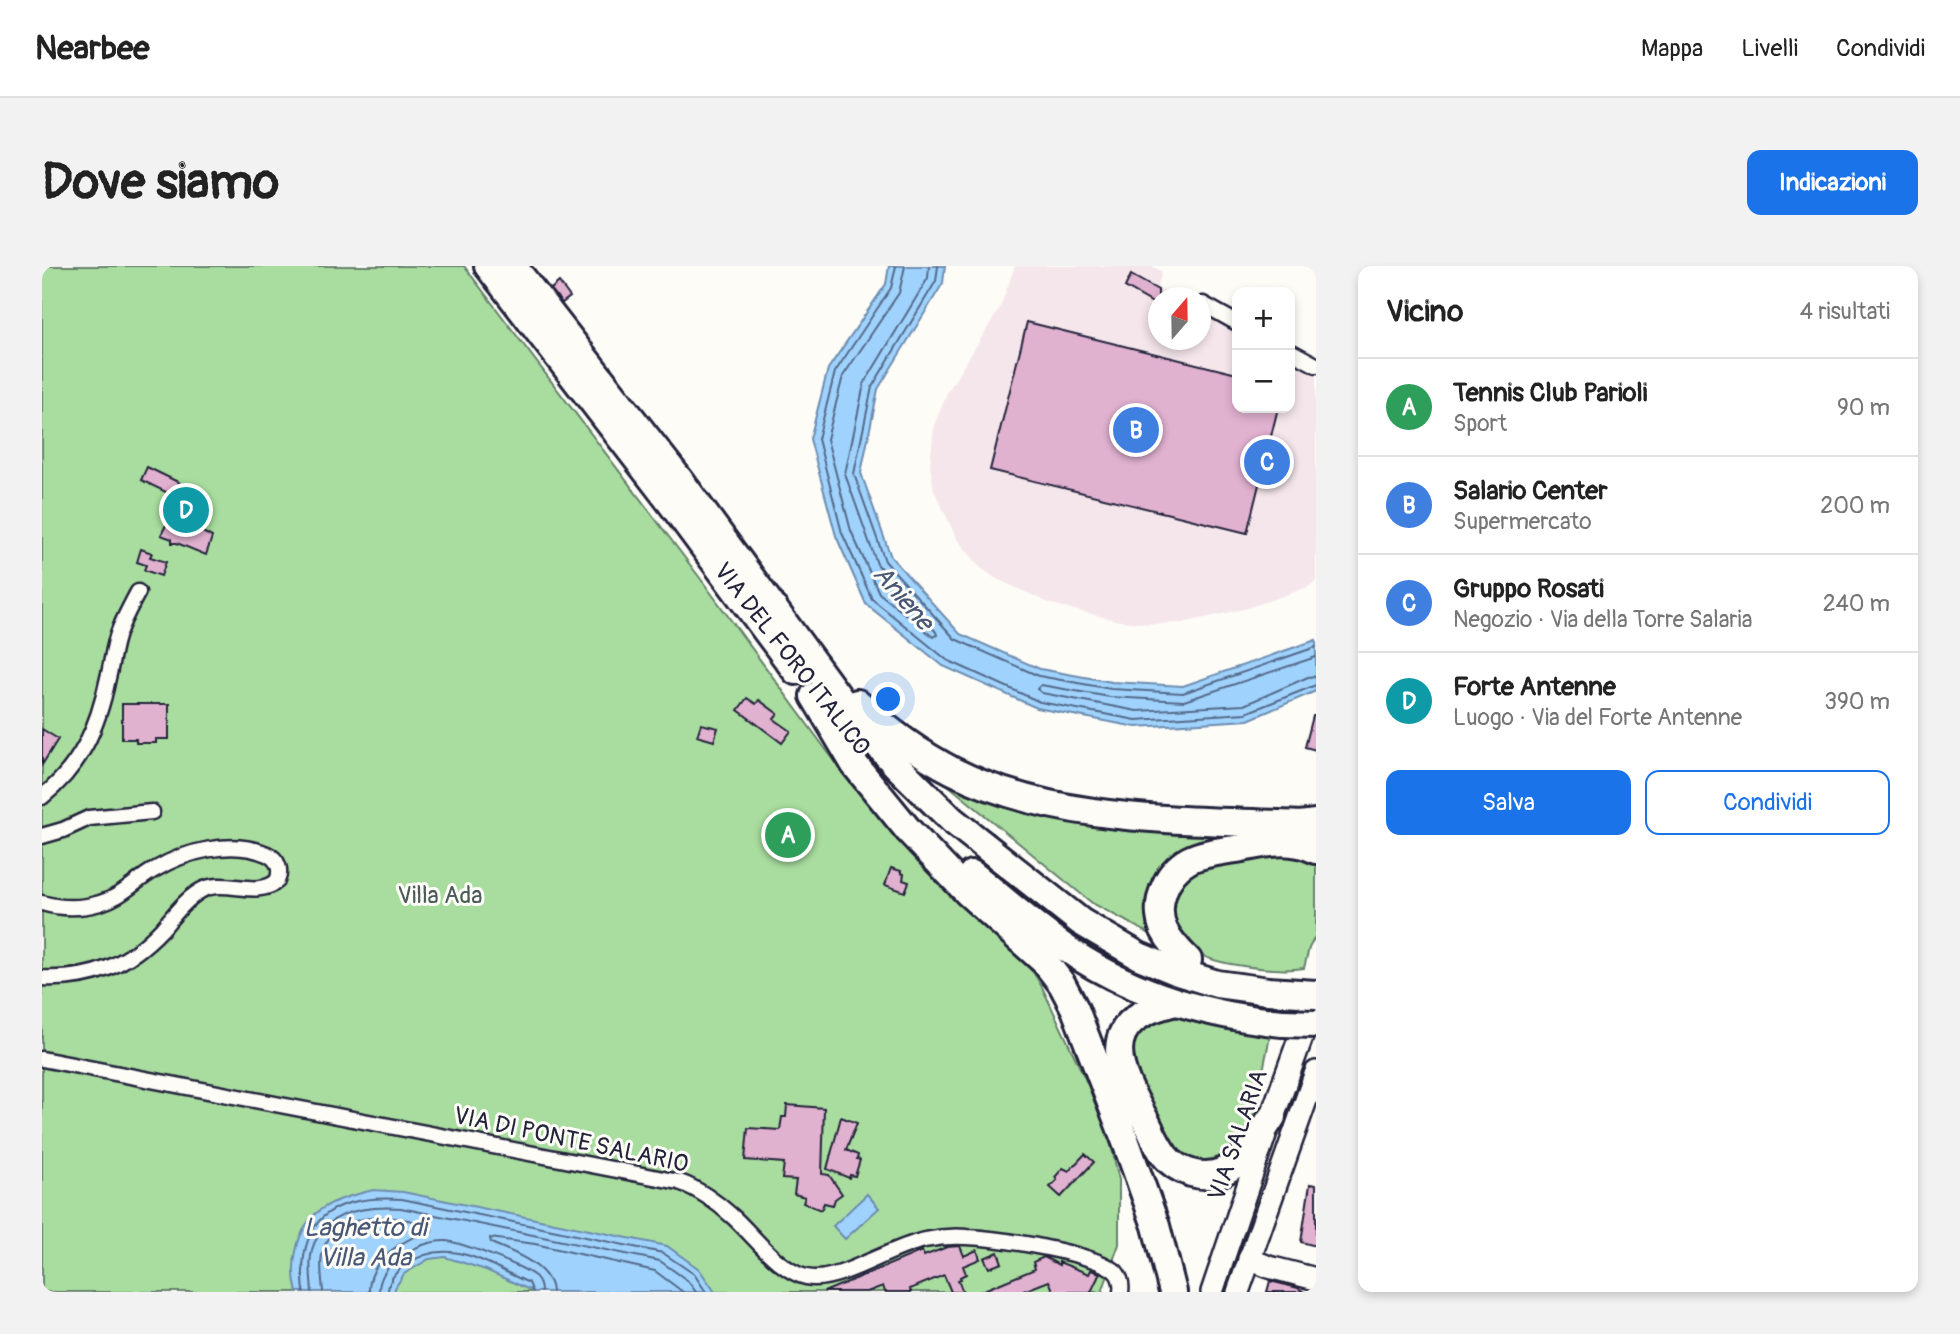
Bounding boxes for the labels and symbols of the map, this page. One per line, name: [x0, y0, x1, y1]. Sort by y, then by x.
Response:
north arrow: [1148, 287, 1211, 350]
pin: B: [1113, 404, 1159, 456]
pin: C: [1244, 436, 1290, 488]
pin: D: [163, 484, 209, 536]
street label: VIA DEL FORO ITALICO: [708, 557, 876, 761]
water label: Aniene: [866, 559, 941, 639]
your location: [871, 682, 905, 716]
pin: A: [765, 809, 811, 861]
park label: Villa Ada: [398, 881, 482, 910]
street label: VIA SALARIA: [1202, 1066, 1274, 1204]
street label: VIA DI PONTE SALARIO: [451, 1101, 691, 1179]
water label: Laghetto di Villa Ada: [303, 1212, 431, 1274]

